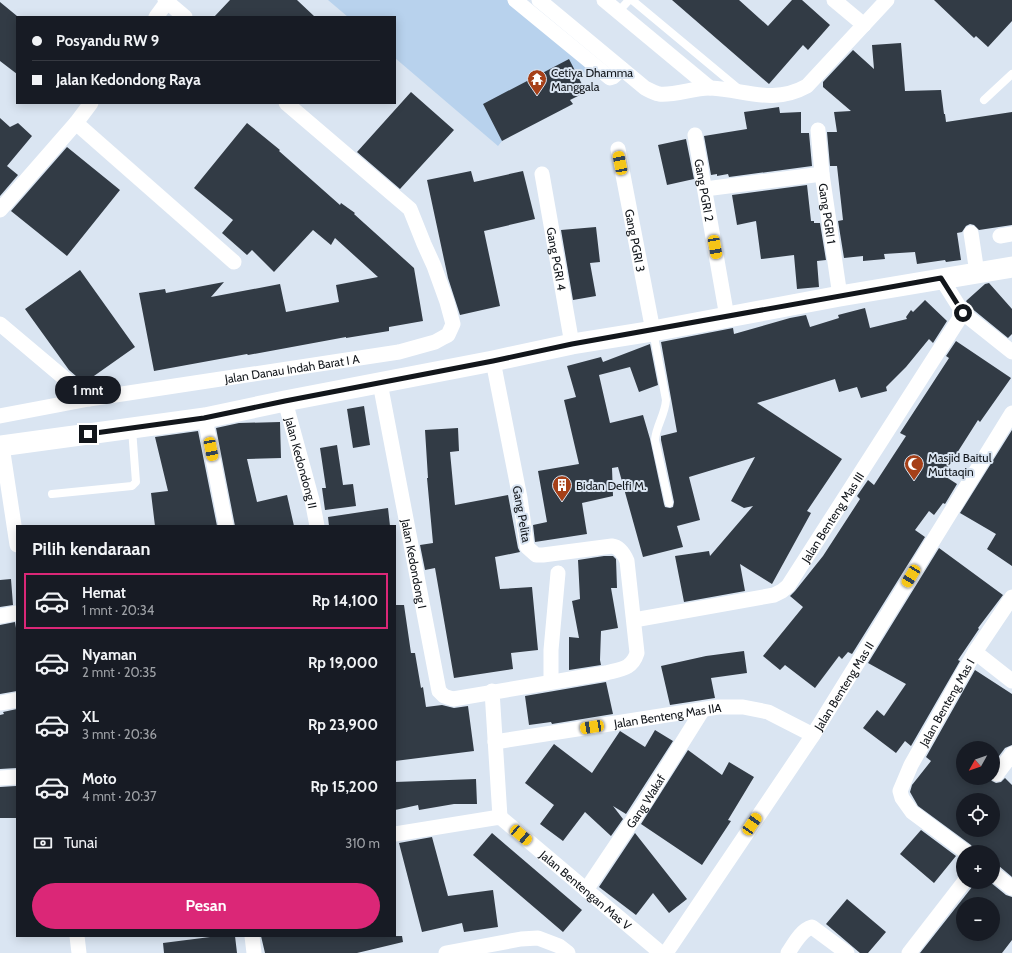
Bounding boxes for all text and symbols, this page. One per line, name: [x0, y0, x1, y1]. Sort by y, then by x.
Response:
text: Posyandu RW 9: [56, 32, 159, 50]
place label: Cetiya Dhamma Manggala: [551, 65, 633, 94]
temple icon: Cetiya Dhamma Manggala: [526, 68, 548, 96]
text: Jalan Kedondong Raya: [56, 71, 201, 89]
car: [612, 150, 628, 176]
street label: Gang PGRI 2: [692, 158, 718, 223]
street label: Gang PGRI 1: [816, 182, 840, 245]
street label: Gang PGRI 3: [622, 208, 649, 273]
street label: Gang PGRI 4: [544, 226, 570, 292]
car: [707, 234, 723, 260]
route start: [954, 304, 972, 322]
street label: Jalan Danau Indah Barat I A: [223, 351, 361, 386]
callout: 1 mnt: [55, 376, 121, 404]
text: 1 mnt: [73, 382, 103, 398]
street label: Jalan Kedondong II: [282, 414, 321, 510]
route end: [79, 425, 97, 443]
car: [203, 436, 219, 462]
place label: Masjid Baitul Muttaqin: [928, 450, 992, 479]
mosque icon: Masjid Baitul Muttaqin: [903, 453, 925, 481]
street label: Jalan Benteng Mas III: [797, 469, 867, 566]
building icon: Bidan Delfi M.: [551, 474, 573, 502]
place label: Bidan Delfi M.: [576, 478, 647, 493]
street label: Gang Pelita: [510, 485, 534, 544]
street label: Jalan Kedondong I: [398, 517, 431, 610]
text: Pilih kendaraan: [32, 538, 150, 560]
car: [900, 563, 922, 589]
icon: car: [34, 583, 70, 619]
text: Hemat: [82, 584, 126, 602]
text: Rp 14,100: [312, 592, 378, 610]
text: 1 mnt · 20:34: [82, 602, 154, 618]
street label: Jalan Benteng Mas II: [810, 638, 877, 734]
icon: car: [34, 645, 70, 681]
text: Nyaman: [82, 646, 137, 664]
text: Rp 19,000: [308, 654, 378, 672]
street label: Jalan Benteng Mas I: [915, 656, 977, 750]
text: 2 mnt · 20:35: [82, 664, 156, 680]
street label: Jalan Benteng Mas IIA: [612, 700, 722, 731]
icon: car: [34, 707, 70, 743]
text: XL: [82, 708, 99, 726]
text: Rp 23,900: [308, 716, 378, 734]
car: [579, 719, 605, 735]
text: 3 mnt · 20:36: [82, 726, 157, 742]
north arrow: [956, 741, 1000, 785]
map controls: [956, 741, 1000, 941]
icon: car: [34, 769, 70, 805]
text: Moto: [82, 770, 116, 788]
street label: Gang Wakaf: [622, 771, 668, 831]
text: Rp 15,200: [311, 778, 378, 796]
text: 4 mnt · 20:37: [82, 788, 157, 804]
button: locate: [956, 793, 1000, 837]
car: [740, 811, 764, 837]
car: [508, 823, 534, 847]
icon: cash: [32, 832, 54, 854]
text: Tunai: [64, 834, 97, 852]
text: 310 m: [345, 835, 380, 851]
button: +: [956, 845, 1000, 889]
street label: Jalan Bentengan Mas V: [536, 846, 635, 933]
button: Pesan: [32, 883, 380, 929]
button: −: [956, 897, 1000, 941]

